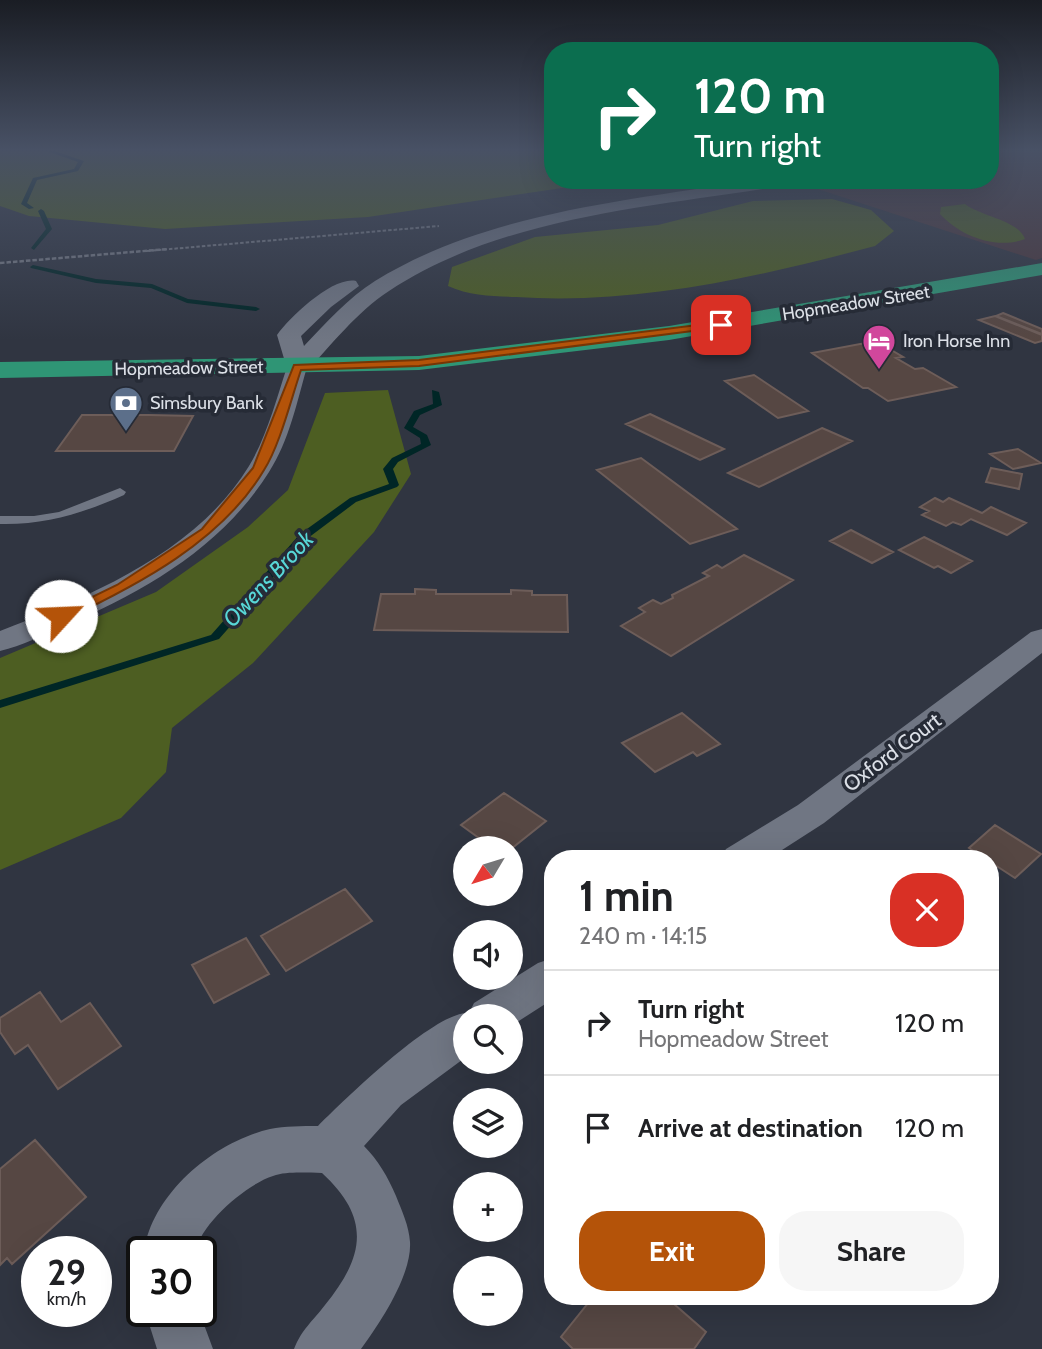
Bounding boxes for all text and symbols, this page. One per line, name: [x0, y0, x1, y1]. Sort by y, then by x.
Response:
text: 120 m: [694, 66, 826, 125]
icon: right: [579, 70, 670, 161]
text: Turn right: [694, 126, 821, 165]
street label: Hopmeadow Street: [781, 280, 931, 326]
pin: [691, 295, 751, 355]
icon: arrive: [702, 306, 740, 344]
hotel icon: Iron Horse Inn: [860, 322, 898, 371]
place label: Iron Horse Inn: [903, 330, 1010, 352]
street label: Hopmeadow Street: [114, 356, 264, 380]
bank icon: Simsbury Bank: [107, 384, 145, 433]
place label: Simsbury Bank: [150, 392, 264, 414]
water label: Owens Brook: [217, 524, 320, 633]
position arrow: [24, 579, 98, 653]
street label: Oxford Court: [838, 707, 946, 797]
north arrow: [453, 836, 523, 906]
map controls: [453, 836, 523, 1326]
text: 1 min: [579, 870, 674, 922]
button: close: [890, 873, 964, 947]
button: sound: [453, 920, 523, 990]
text: 240 m · 14:15: [579, 922, 707, 950]
text: Turn right: [638, 993, 744, 1025]
button: search: [453, 1004, 523, 1074]
icon: right: [579, 1004, 617, 1042]
text: 120 m: [895, 1007, 964, 1039]
text: Hopmeadow Street: [638, 1025, 829, 1053]
button: layers: [453, 1088, 523, 1158]
icon: arrive: [579, 1109, 617, 1147]
text: Arrive at destination: [638, 1112, 863, 1144]
text: 120 m: [895, 1112, 964, 1144]
button: +: [453, 1172, 523, 1242]
button: Exit: [579, 1211, 765, 1291]
button: Share: [779, 1211, 964, 1291]
speed limit sign: 30: [126, 1236, 217, 1327]
text: 29: [47, 1251, 86, 1294]
button: −: [453, 1256, 523, 1326]
text: km/h: [47, 1288, 86, 1310]

